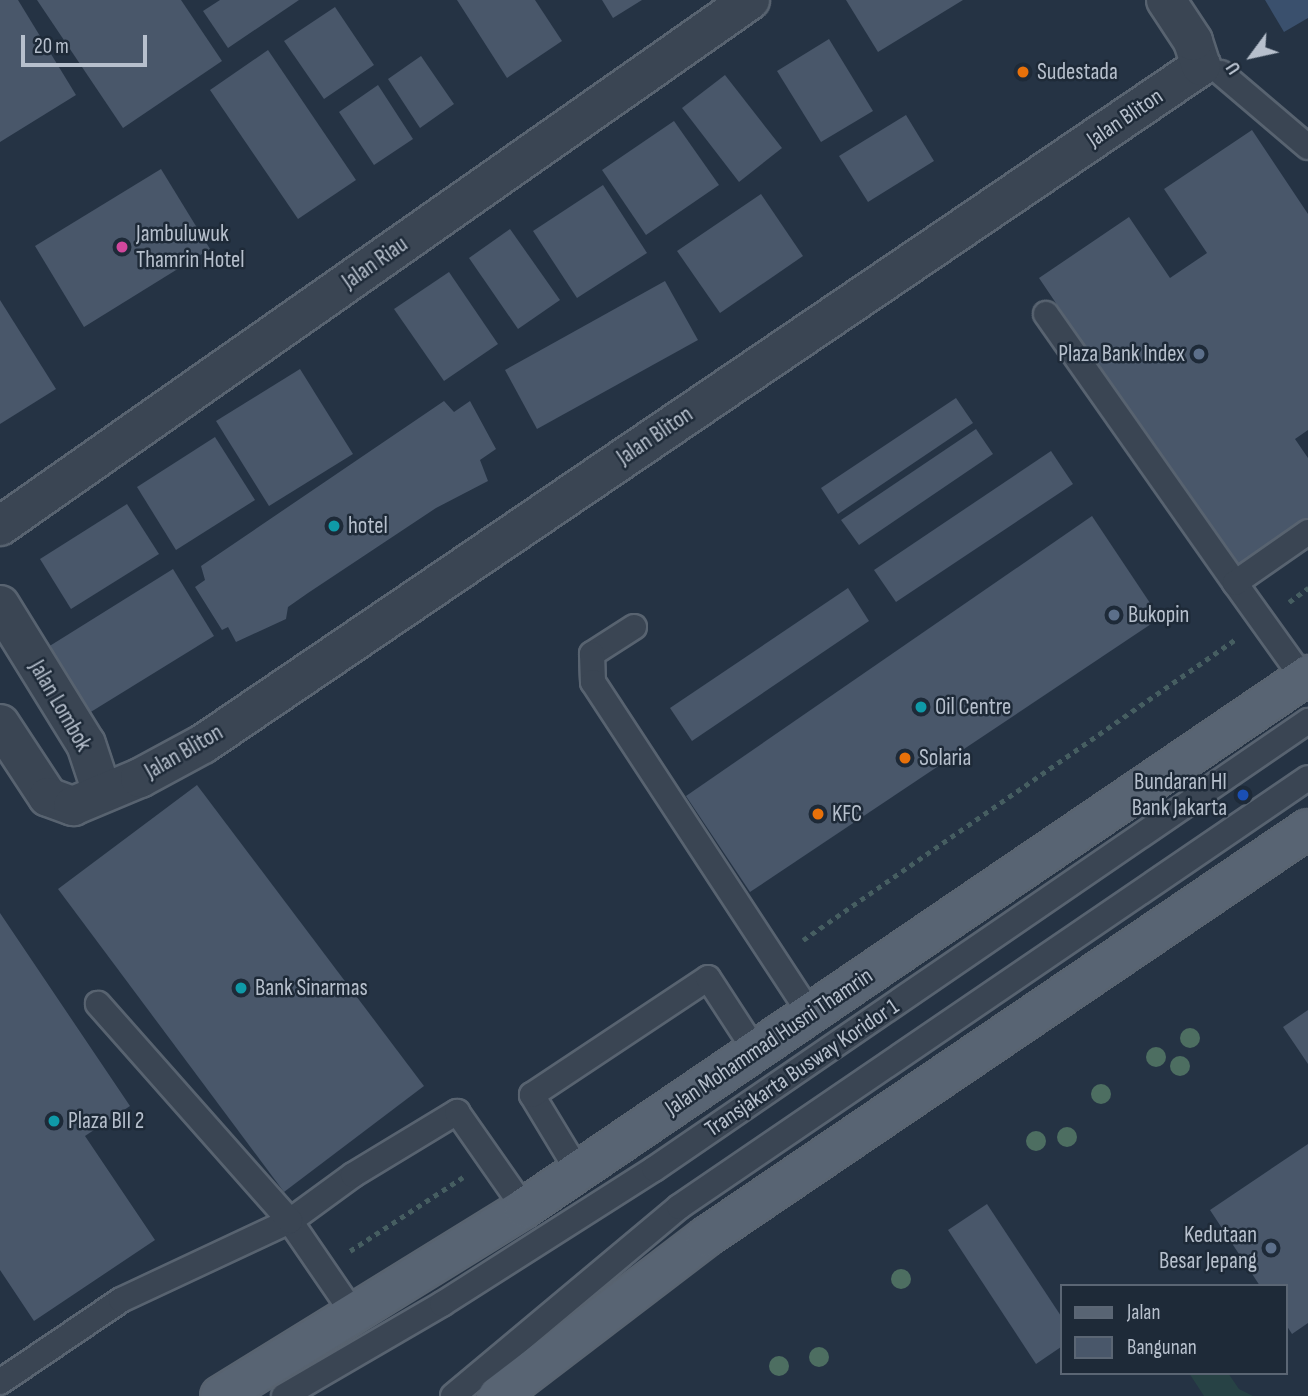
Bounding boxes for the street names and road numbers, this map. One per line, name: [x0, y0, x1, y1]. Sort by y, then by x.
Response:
street label: Jalan Bliton: [1082, 83, 1168, 153]
street label: Jalan Riau: [337, 231, 413, 295]
street label: Jalan Bliton: [612, 401, 698, 471]
street label: Jalan Lombok: [23, 656, 97, 756]
street label: Jalan Bliton: [140, 719, 228, 785]
street label: Jalan Mohammad Husni Thamrin: [660, 962, 878, 1122]
street label: Transjakarta Busway Koridor 1: [700, 993, 904, 1143]

